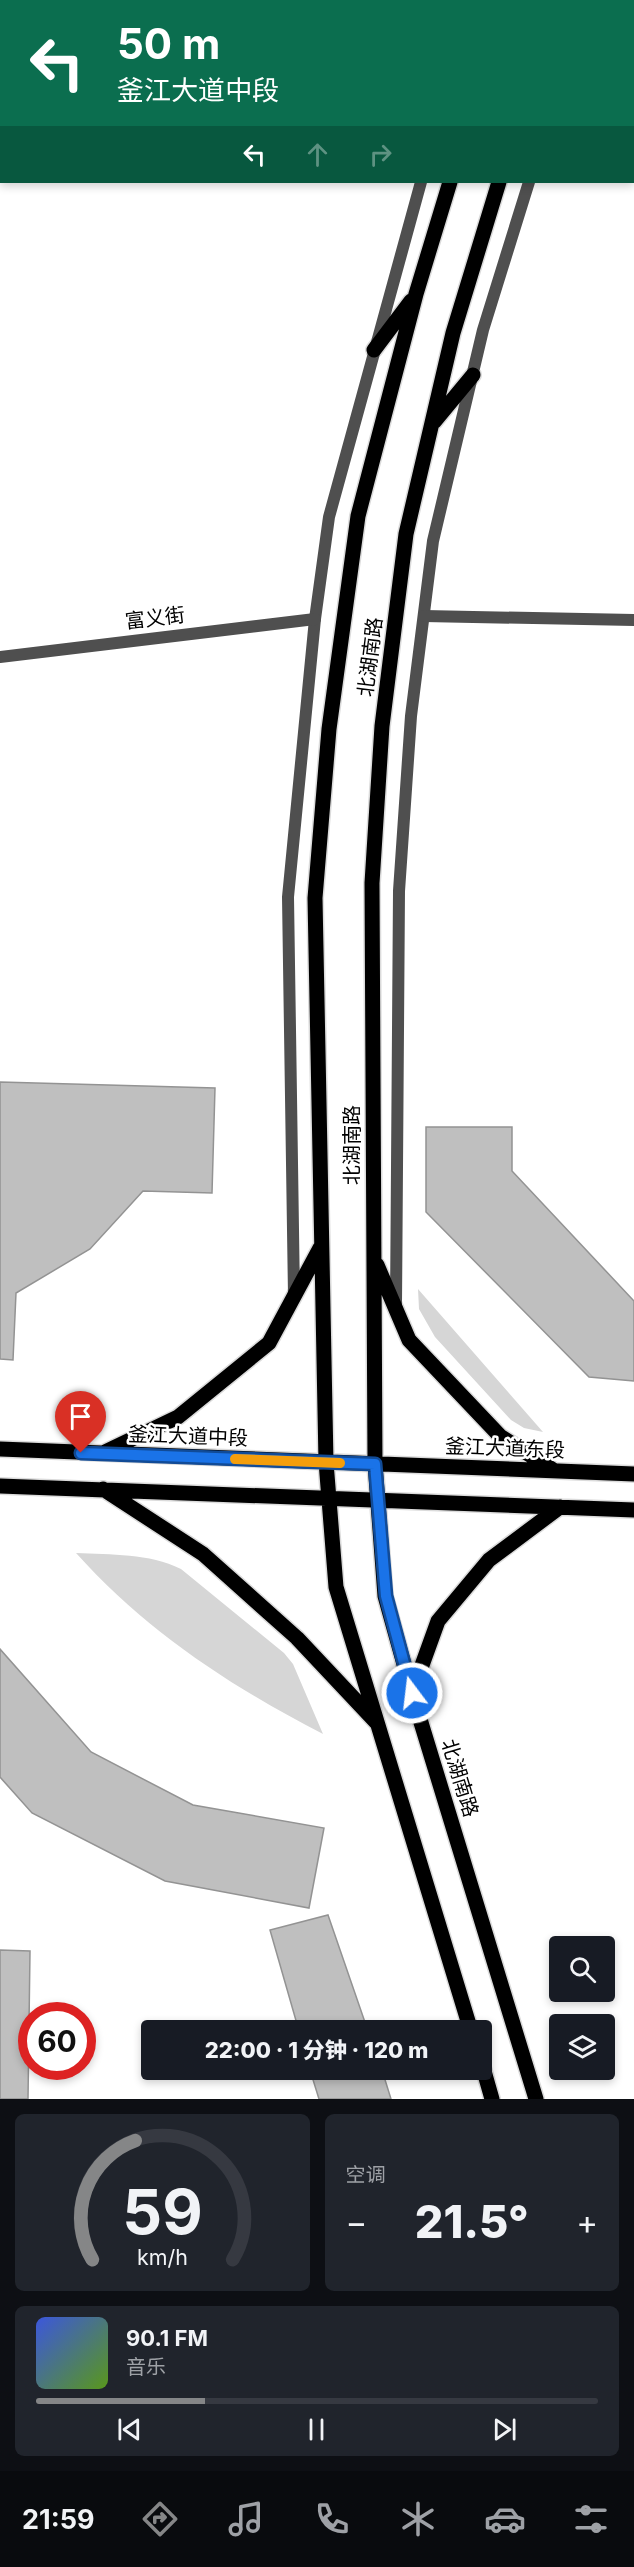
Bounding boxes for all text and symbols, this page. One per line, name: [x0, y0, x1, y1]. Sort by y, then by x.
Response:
text: 50 m: [117, 18, 220, 69]
icon: left: [18, 24, 96, 102]
text: 釜江大道中段: [117, 74, 279, 107]
icon: left: [238, 138, 271, 171]
icon: ahead: [301, 138, 334, 171]
icon: right: [364, 138, 397, 171]
street label: 富义街: [124, 602, 186, 634]
street label: 北湖南路: [353, 616, 387, 698]
street label: 北湖南路: [340, 1105, 364, 1185]
pin: [55, 1391, 106, 1453]
icon: arrive: [64, 1400, 97, 1433]
street label: 釜江大道中段: [128, 1422, 248, 1450]
street label: 釜江大道东段: [445, 1434, 565, 1462]
position arrow: [380, 1661, 444, 1725]
street label: 北湖南路: [437, 1736, 483, 1820]
map controls: [549, 1936, 615, 2080]
button: search: [549, 1936, 615, 2002]
speed limit sign: 60: [18, 2002, 96, 2080]
button: layers: [549, 2014, 615, 2080]
text: 22:00 · 1 分钟 · 120 m: [205, 2037, 428, 2063]
text: 空调: [346, 2163, 386, 2187]
text: 59: [122, 2174, 202, 2249]
text: 21.5°: [415, 2194, 529, 2249]
text: −: [346, 2202, 367, 2242]
text: +: [576, 2202, 598, 2242]
text: km/h: [137, 2244, 188, 2270]
text: 90.1 FM: [126, 2325, 208, 2351]
text: 音乐: [126, 2355, 166, 2379]
icon: previous: [113, 2413, 146, 2446]
icon: pause: [300, 2413, 333, 2446]
icon: next: [488, 2413, 521, 2446]
icon: directions: [139, 2498, 181, 2540]
icon: music: [225, 2498, 267, 2540]
icon: phone: [311, 2498, 353, 2540]
icon: climate: [397, 2498, 439, 2540]
icon: car: [484, 2498, 526, 2540]
icon: filters: [570, 2498, 612, 2540]
text: 21:59: [22, 2503, 95, 2536]

